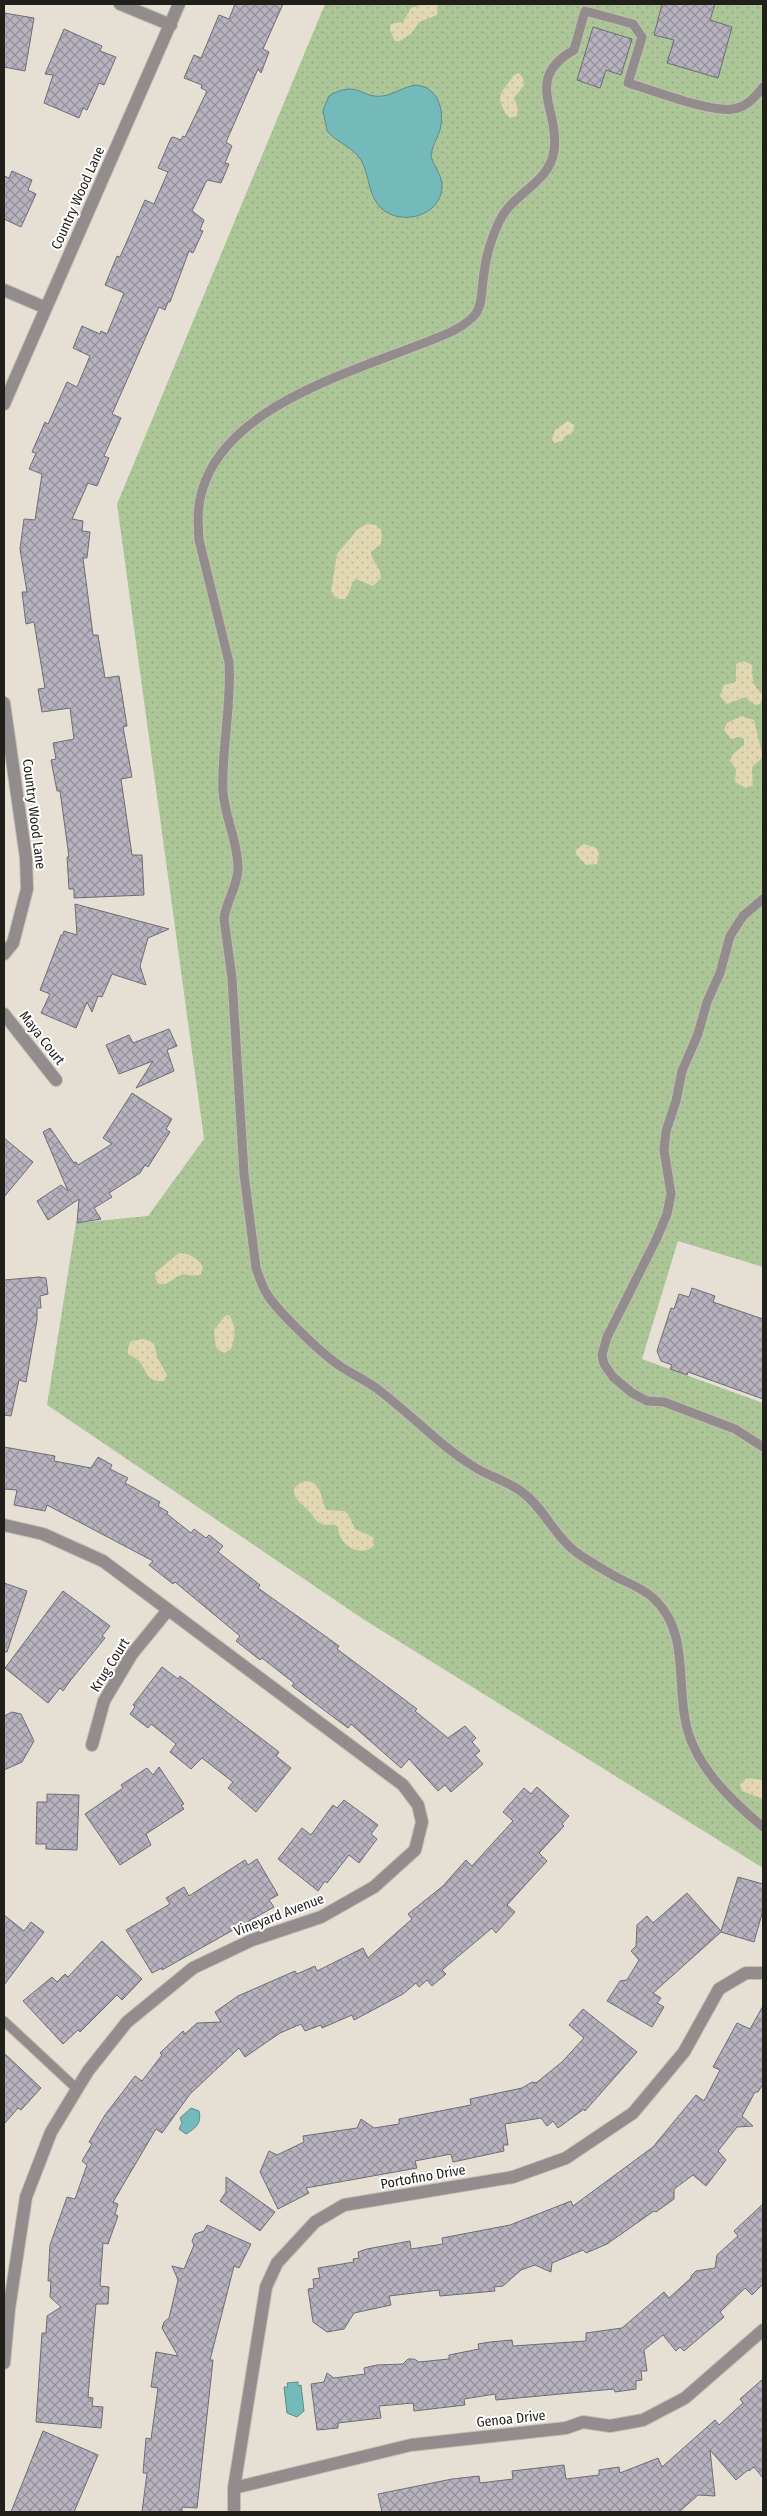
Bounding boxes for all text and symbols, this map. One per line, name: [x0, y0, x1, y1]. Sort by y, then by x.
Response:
street label: Country Wood Lane: [48, 144, 108, 252]
street label: Country Wood Lane: [19, 758, 49, 870]
street label: Maya Court: [16, 1008, 69, 1069]
street label: Krug Court: [87, 1635, 133, 1695]
street label: Vineyard Avenue: [232, 1890, 327, 1940]
street label: Portofino Drive: [379, 2161, 467, 2193]
street label: Genoa Drive: [476, 2407, 546, 2431]

